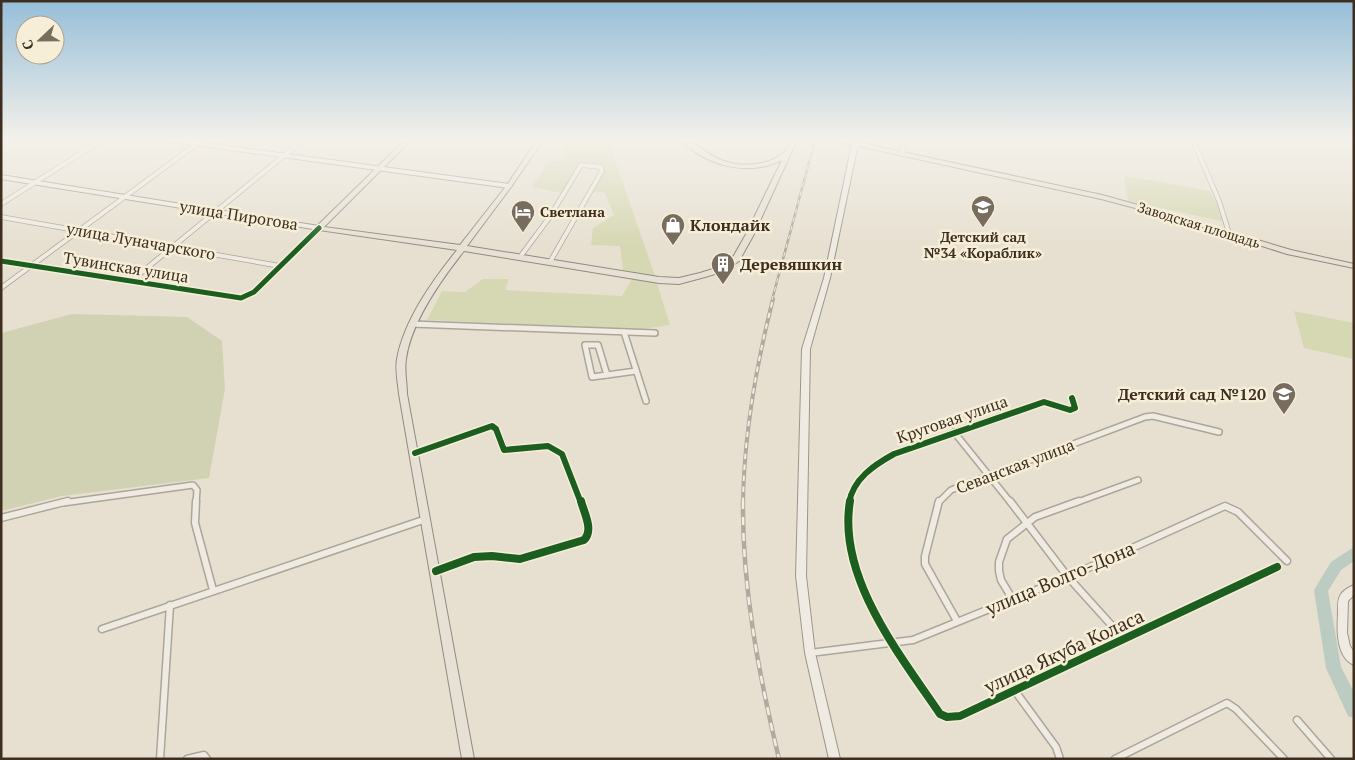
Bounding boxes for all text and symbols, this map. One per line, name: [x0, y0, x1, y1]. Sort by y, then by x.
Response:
north arrow: [15, 15, 65, 65]
text: С: [17, 37, 38, 53]
school or university icon: Детский сад №34 «Кораблик»: [970, 194, 996, 228]
street label: улица Пирогова: [177, 195, 300, 235]
street label: Заводская площадь: [1135, 197, 1263, 252]
hotel icon: Светлана: [510, 199, 536, 233]
place label: Светлана: [540, 202, 605, 221]
shop icon: Клондайк: [660, 212, 686, 246]
place label: Клондайк: [690, 214, 770, 236]
street label: улица Луначарского: [64, 217, 217, 265]
place label: Детский сад №34 «Кораблик»: [924, 227, 1042, 262]
street label: Тувинская улица: [62, 246, 190, 288]
building icon: Деревяшкин: [710, 251, 736, 285]
place label: Деревяшкин: [740, 253, 842, 275]
school or university icon: Детский сад №120: [1271, 381, 1297, 415]
place label: Детский сад №120: [1118, 383, 1266, 405]
street label: Круговая улица: [894, 390, 1010, 448]
street label: Севанская улица: [953, 433, 1077, 499]
street label: улица Волго-Дона: [980, 535, 1139, 621]
street label: улица Якуба Коласа: [979, 602, 1148, 699]

